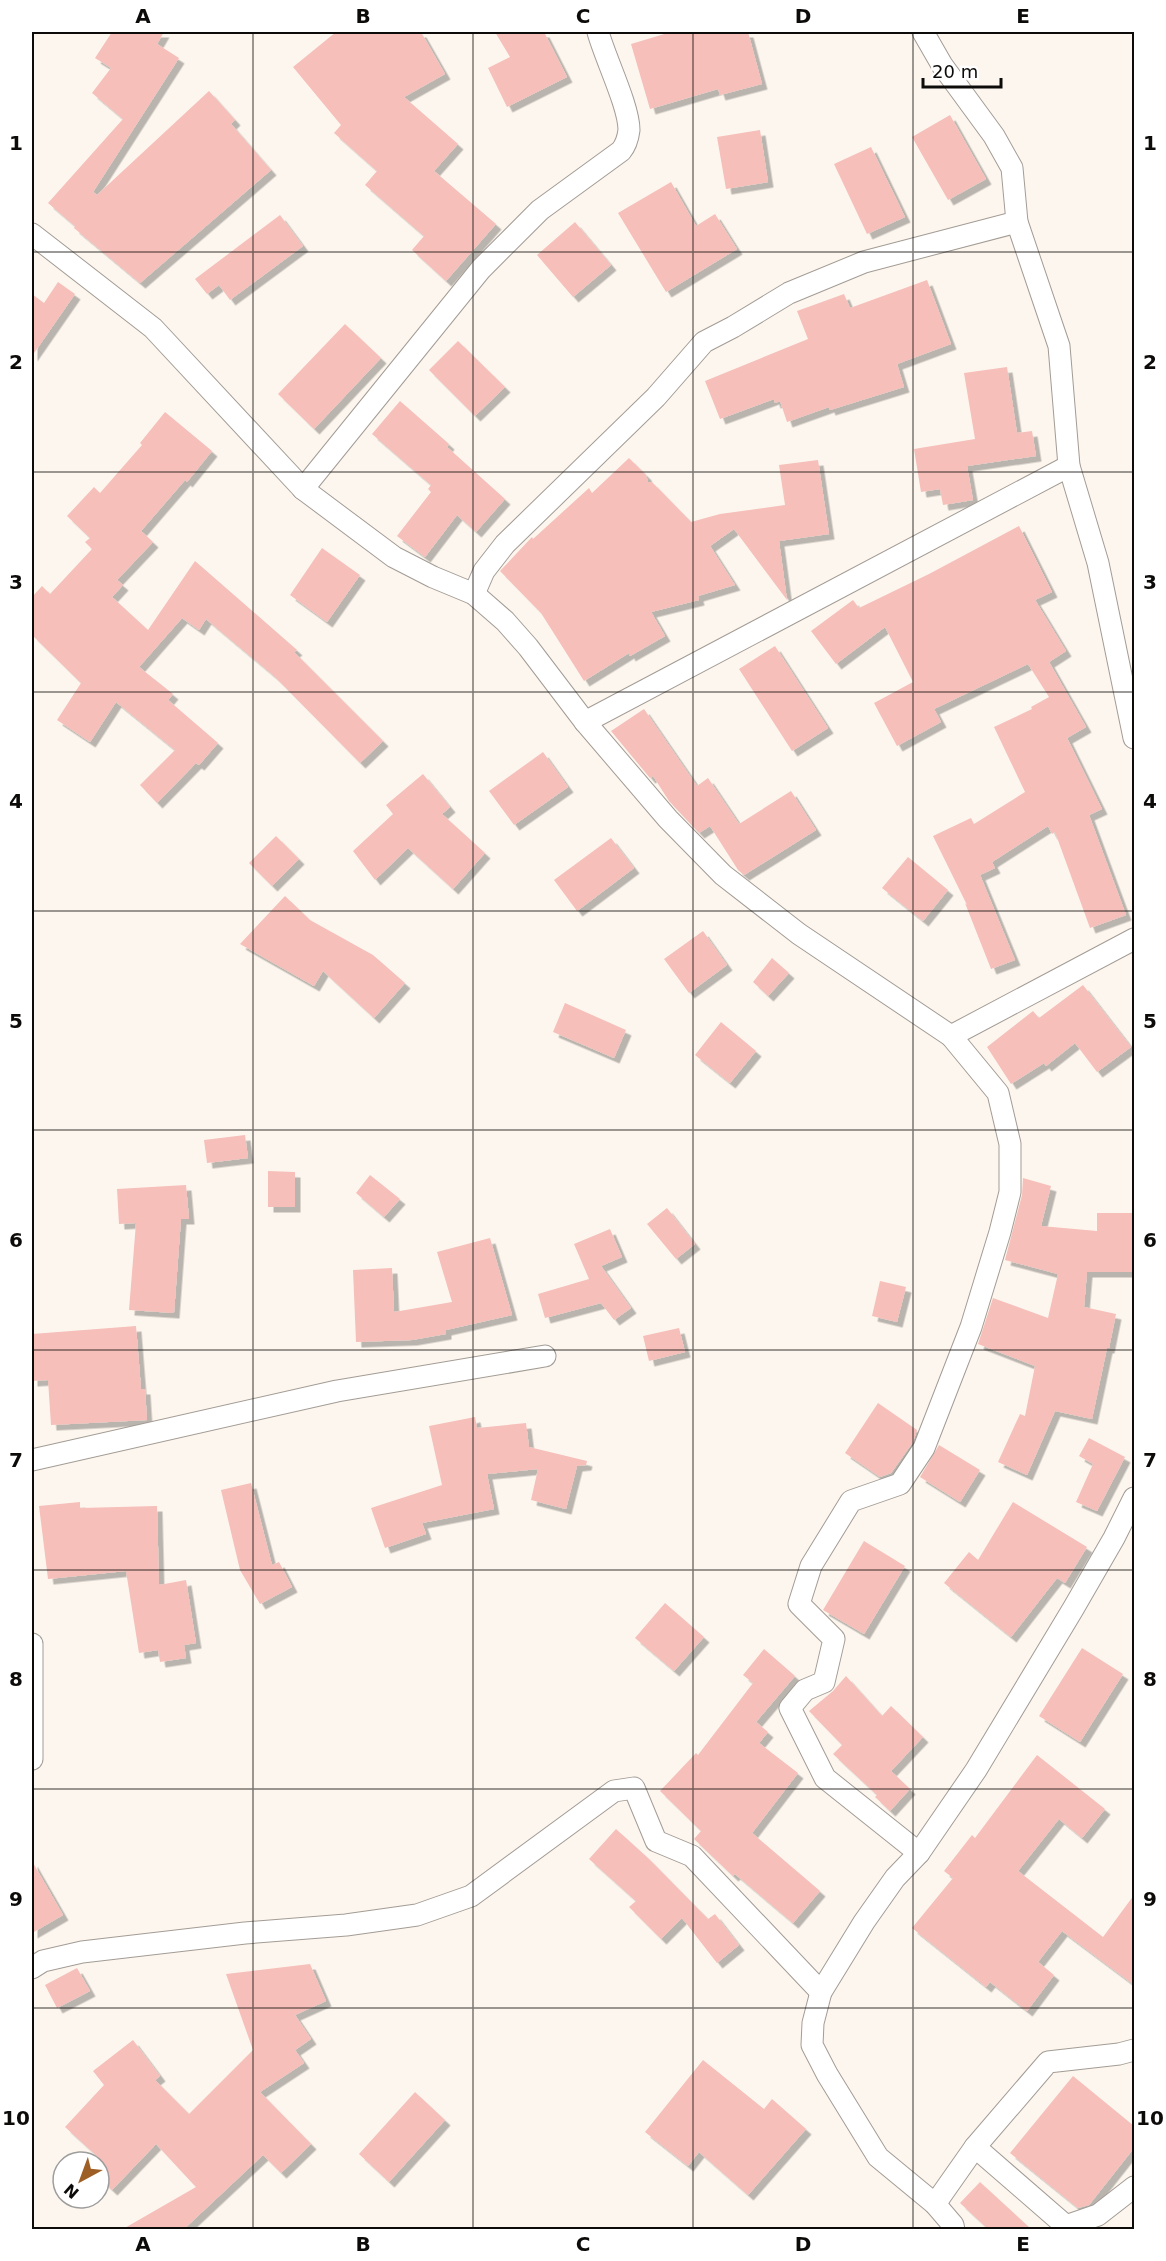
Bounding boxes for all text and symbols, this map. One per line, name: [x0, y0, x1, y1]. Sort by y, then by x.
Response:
text: A: [135, 4, 151, 28]
text: B: [355, 4, 371, 28]
text: C: [576, 4, 590, 28]
text: D: [795, 4, 811, 28]
text: E: [1016, 4, 1030, 28]
scale bar: [923, 51, 1001, 89]
text: 20 m: [932, 61, 978, 82]
text: 1: [9, 131, 23, 155]
text: 1: [1143, 131, 1157, 155]
text: 2: [9, 350, 23, 374]
text: 2: [1143, 350, 1157, 374]
text: 3: [9, 570, 23, 594]
text: 3: [1143, 570, 1157, 594]
text: 4: [9, 789, 23, 813]
text: 4: [1143, 789, 1157, 813]
text: 5: [9, 1009, 23, 1033]
text: 5: [1143, 1009, 1157, 1033]
text: 6: [9, 1228, 23, 1252]
text: 6: [1143, 1228, 1157, 1252]
text: 7: [9, 1448, 23, 1472]
text: 7: [1143, 1448, 1157, 1472]
text: 8: [9, 1667, 23, 1691]
text: 8: [1143, 1667, 1157, 1691]
text: 9: [9, 1887, 23, 1911]
text: 9: [1143, 1887, 1157, 1911]
text: 10: [2, 2106, 30, 2130]
text: 10: [1136, 2106, 1164, 2130]
north arrow: [51, 2150, 111, 2210]
text: N: [60, 2179, 83, 2203]
text: A: [135, 2232, 151, 2256]
text: B: [355, 2232, 371, 2256]
text: C: [576, 2232, 590, 2256]
text: D: [795, 2232, 811, 2256]
text: E: [1016, 2232, 1030, 2256]

